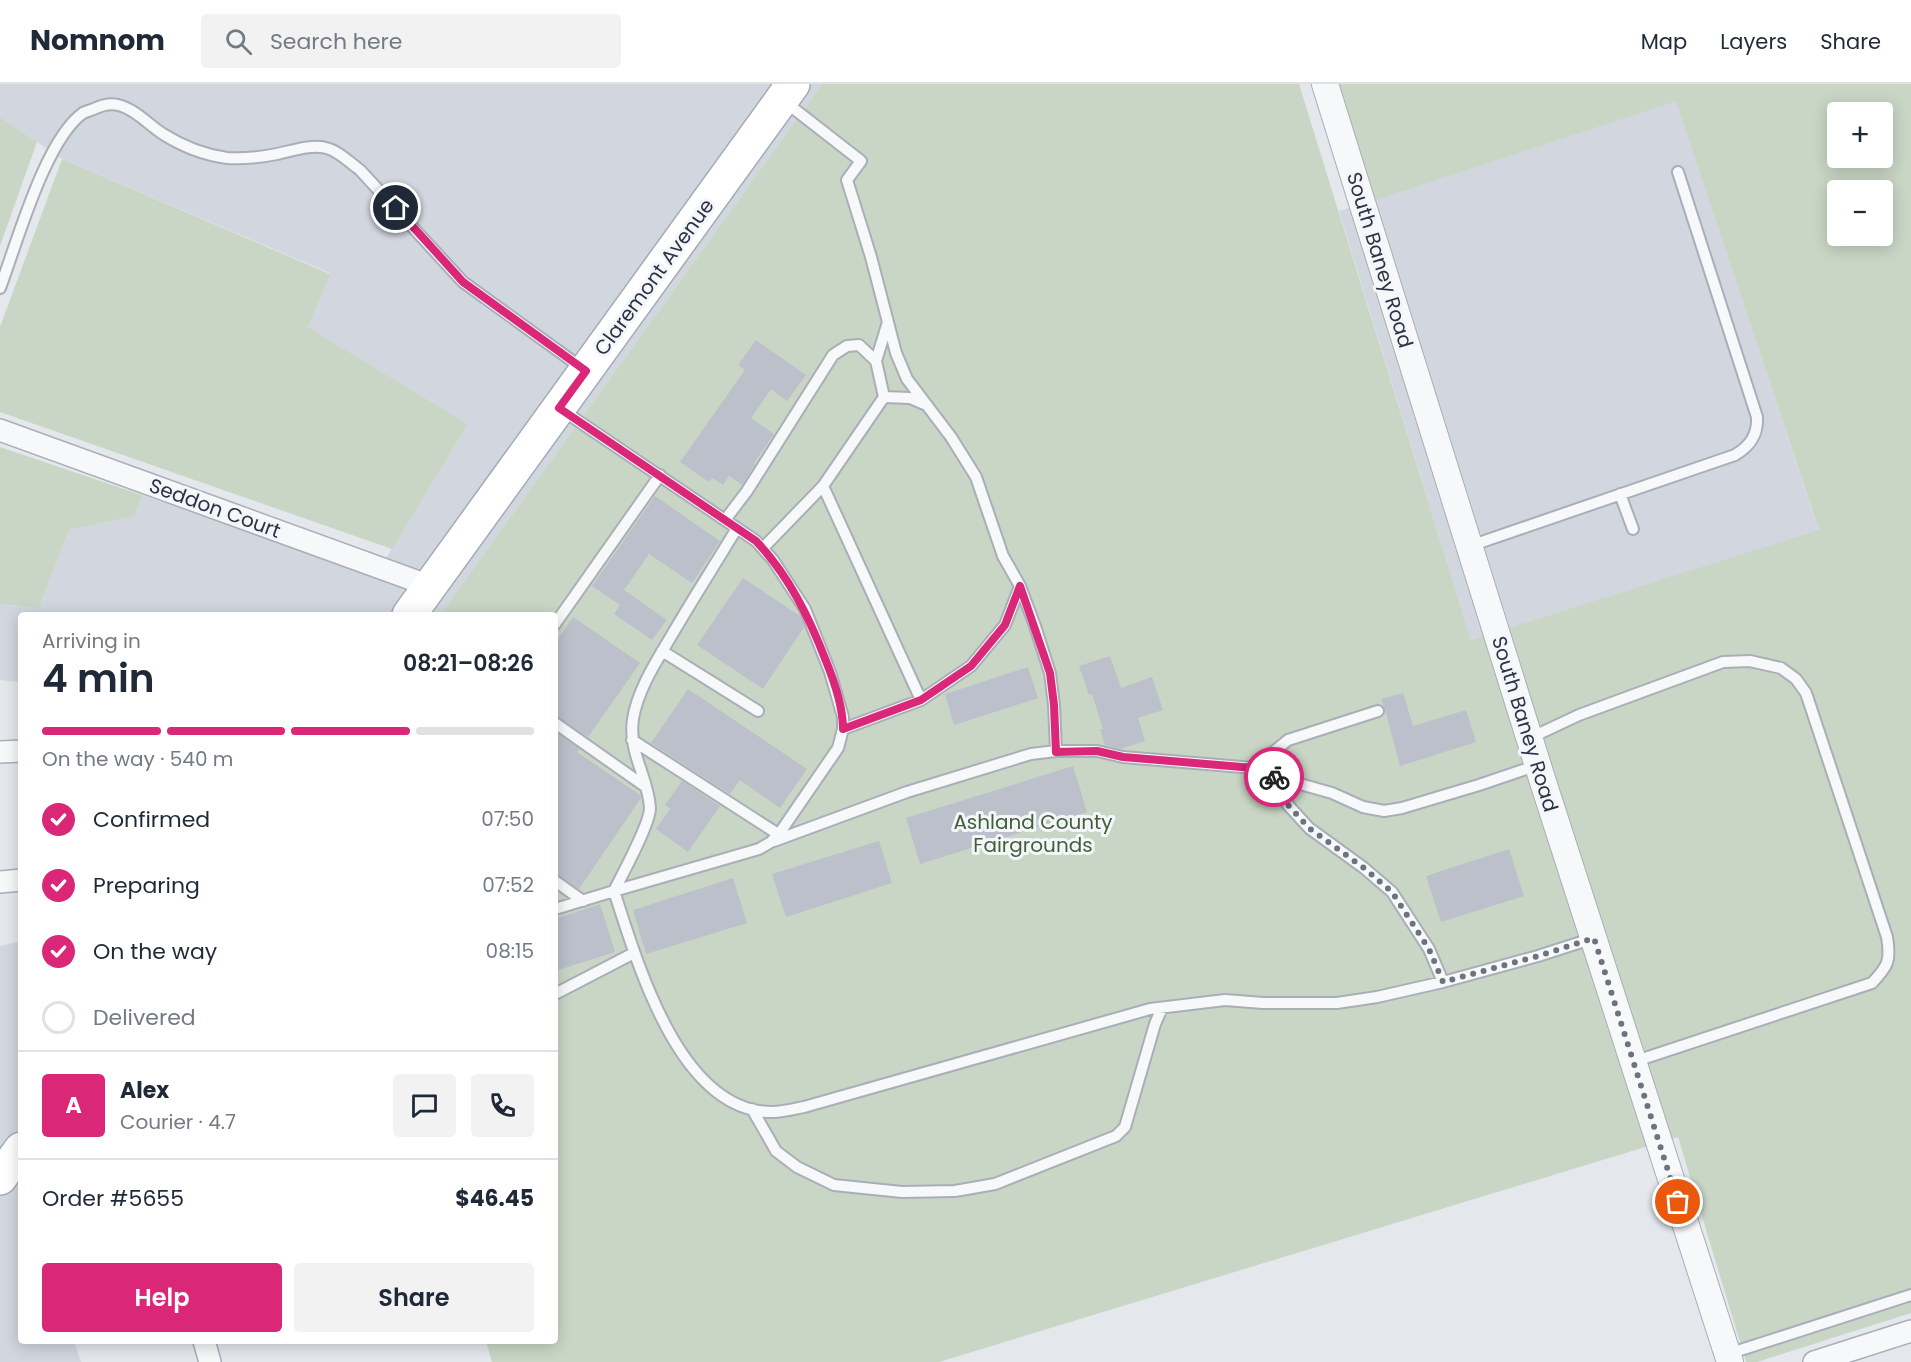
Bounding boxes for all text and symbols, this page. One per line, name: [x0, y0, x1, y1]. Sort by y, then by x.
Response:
search box: [201, 14, 621, 68]
text: Nomnom: [30, 21, 165, 60]
icon: search: [222, 25, 255, 58]
text: Search here: [270, 26, 402, 57]
text: Map: [1641, 27, 1687, 56]
text: Layers: [1720, 27, 1787, 56]
text: Share: [1820, 27, 1881, 56]
map controls: [1827, 102, 1893, 246]
button: +: [1827, 102, 1893, 168]
street label: South Baney Road: [1340, 169, 1420, 351]
button: −: [1827, 180, 1893, 246]
pin: [370, 182, 421, 233]
icon: home: [379, 191, 412, 224]
street label: Claremont Avenue: [588, 193, 720, 361]
street label: Seddon Court: [145, 471, 285, 545]
text: Arriving in: [42, 627, 141, 655]
street label: South Baney Road: [1485, 633, 1565, 815]
text: 08:21–08:26: [403, 648, 534, 679]
text: 4 min: [42, 651, 155, 706]
text: On the way · 540 m: [42, 745, 233, 773]
courier: [1244, 747, 1304, 807]
icon: bike: [1258, 761, 1291, 794]
icon: check: [42, 803, 75, 836]
text: Confirmed: [93, 804, 210, 835]
text: 07:50: [481, 805, 534, 833]
park label: Ashland County Fairgrounds: [953, 808, 1113, 859]
icon: check: [42, 869, 75, 902]
text: Preparing: [93, 870, 200, 901]
text: 07:52: [482, 871, 534, 899]
icon: check: [42, 935, 75, 968]
text: On the way: [93, 936, 217, 967]
text: 08:15: [486, 937, 534, 965]
text: Delivered: [93, 1002, 196, 1033]
button: chat: [393, 1074, 456, 1137]
button: phone: [471, 1074, 534, 1137]
text: Alex: [120, 1075, 169, 1106]
text: A: [65, 1090, 82, 1121]
text: Courier · 4.7: [120, 1108, 236, 1136]
pin: [1652, 1176, 1703, 1227]
text: Order #5655: [42, 1183, 184, 1214]
text: $46.45: [455, 1183, 534, 1214]
icon: bag: [1661, 1185, 1694, 1218]
button: Help: [42, 1263, 282, 1332]
button: Share: [294, 1263, 534, 1332]

